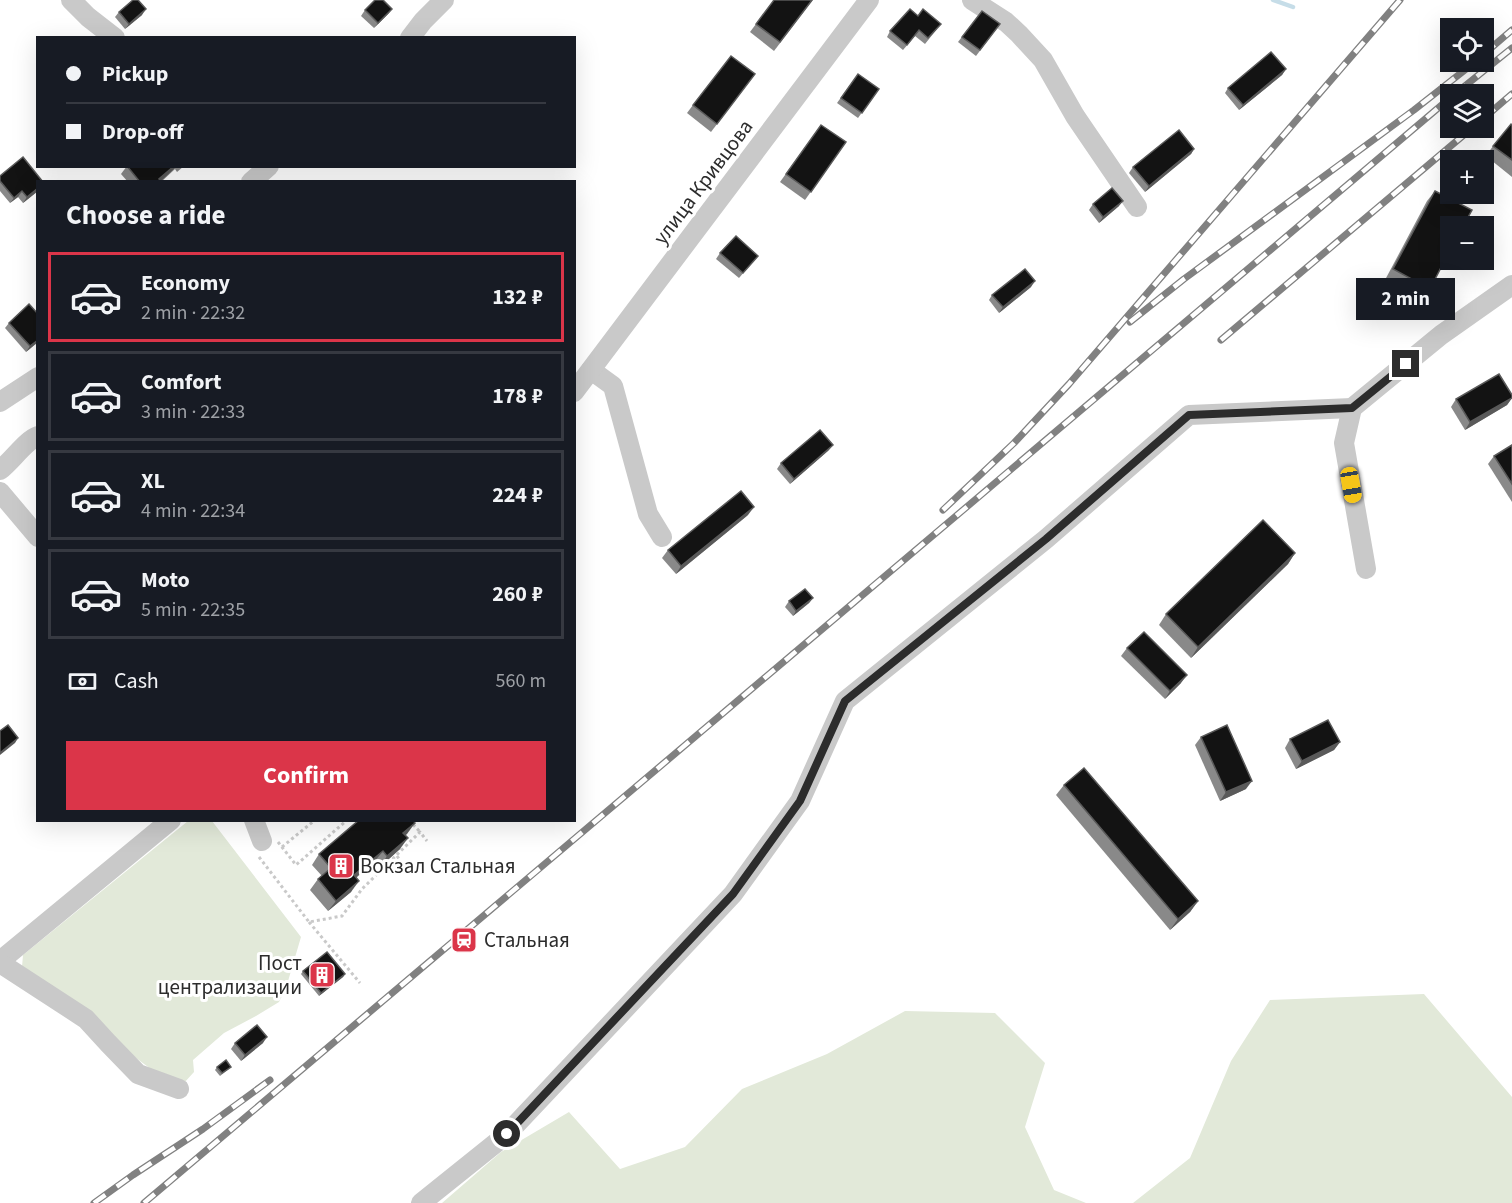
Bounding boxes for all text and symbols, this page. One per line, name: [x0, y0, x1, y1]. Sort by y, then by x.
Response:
map controls: [1440, 18, 1494, 270]
button: locate: [1440, 18, 1494, 72]
text: Pickup: [102, 58, 168, 90]
button: layers: [1440, 84, 1494, 138]
street label: улица Кривцова: [646, 113, 760, 251]
text: Drop-off: [102, 116, 183, 148]
button: +: [1440, 150, 1494, 204]
text: Choose a ride: [66, 196, 226, 235]
button: −: [1440, 216, 1494, 270]
text: Economy: [141, 267, 230, 299]
icon: car: [69, 270, 123, 324]
callout: 2 min: [1356, 277, 1456, 319]
text: 132 ₽: [492, 281, 543, 313]
text: 2 min: [1381, 285, 1430, 313]
text: 2 min · 22:32: [141, 299, 245, 327]
route end: [1392, 350, 1419, 377]
text: Comfort: [141, 366, 222, 398]
icon: car: [69, 369, 123, 423]
text: 178 ₽: [492, 380, 543, 412]
text: 3 min · 22:33: [141, 398, 245, 426]
text: XL: [141, 465, 165, 497]
car: [1339, 466, 1363, 504]
icon: car: [69, 468, 123, 522]
text: 224 ₽: [492, 479, 543, 511]
text: 4 min · 22:34: [141, 497, 245, 525]
text: Moto: [141, 564, 190, 596]
icon: car: [69, 567, 123, 621]
text: 260 ₽: [492, 578, 543, 610]
text: 5 min · 22:35: [141, 596, 245, 624]
icon: cash: [66, 665, 99, 698]
text: Cash: [114, 665, 159, 697]
text: 560 m: [496, 667, 546, 695]
button: Confirm: [66, 741, 546, 810]
building icon: Вокзал Стальная: [326, 851, 356, 881]
place label: Вокзал Стальная: [360, 851, 516, 881]
station icon: Стальная: [449, 925, 479, 955]
place label: Стальная: [484, 925, 570, 955]
place label: Пост централизации: [158, 948, 302, 1002]
building icon: Пост централизации: [307, 960, 337, 990]
route start: [493, 1120, 520, 1147]

